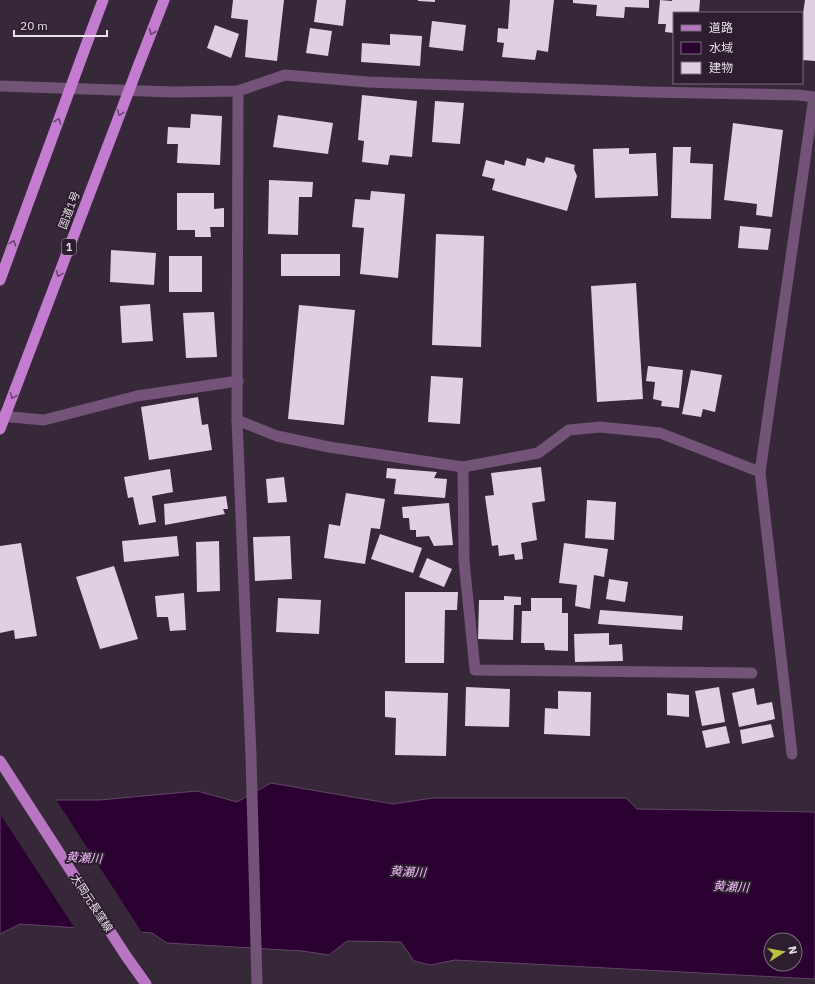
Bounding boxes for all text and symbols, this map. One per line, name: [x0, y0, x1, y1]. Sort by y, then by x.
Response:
scale bar: [14, 12, 107, 38]
legend: [673, 12, 803, 84]
text: 20 m: [20, 18, 48, 33]
text: 道路: [709, 20, 733, 35]
one-way arrow: [148, 29, 156, 36]
text: 水域: [709, 40, 733, 55]
text: 建物: [709, 60, 733, 75]
one-way arrow: [116, 110, 124, 117]
one-way arrow: [54, 118, 62, 125]
street label: 国道1号: [55, 189, 83, 231]
road number: 1: [62, 239, 76, 255]
one-way arrow: [9, 240, 17, 247]
one-way arrow: [55, 271, 63, 278]
one-way arrow: [9, 392, 17, 399]
water label: 黄瀬川: [66, 849, 104, 866]
water label: 黄瀬川: [390, 863, 428, 880]
street label: 大岡元長窪線: [68, 872, 116, 934]
water label: 黄瀬川: [713, 878, 751, 895]
north arrow: [763, 932, 803, 972]
text: N: [785, 945, 800, 955]

